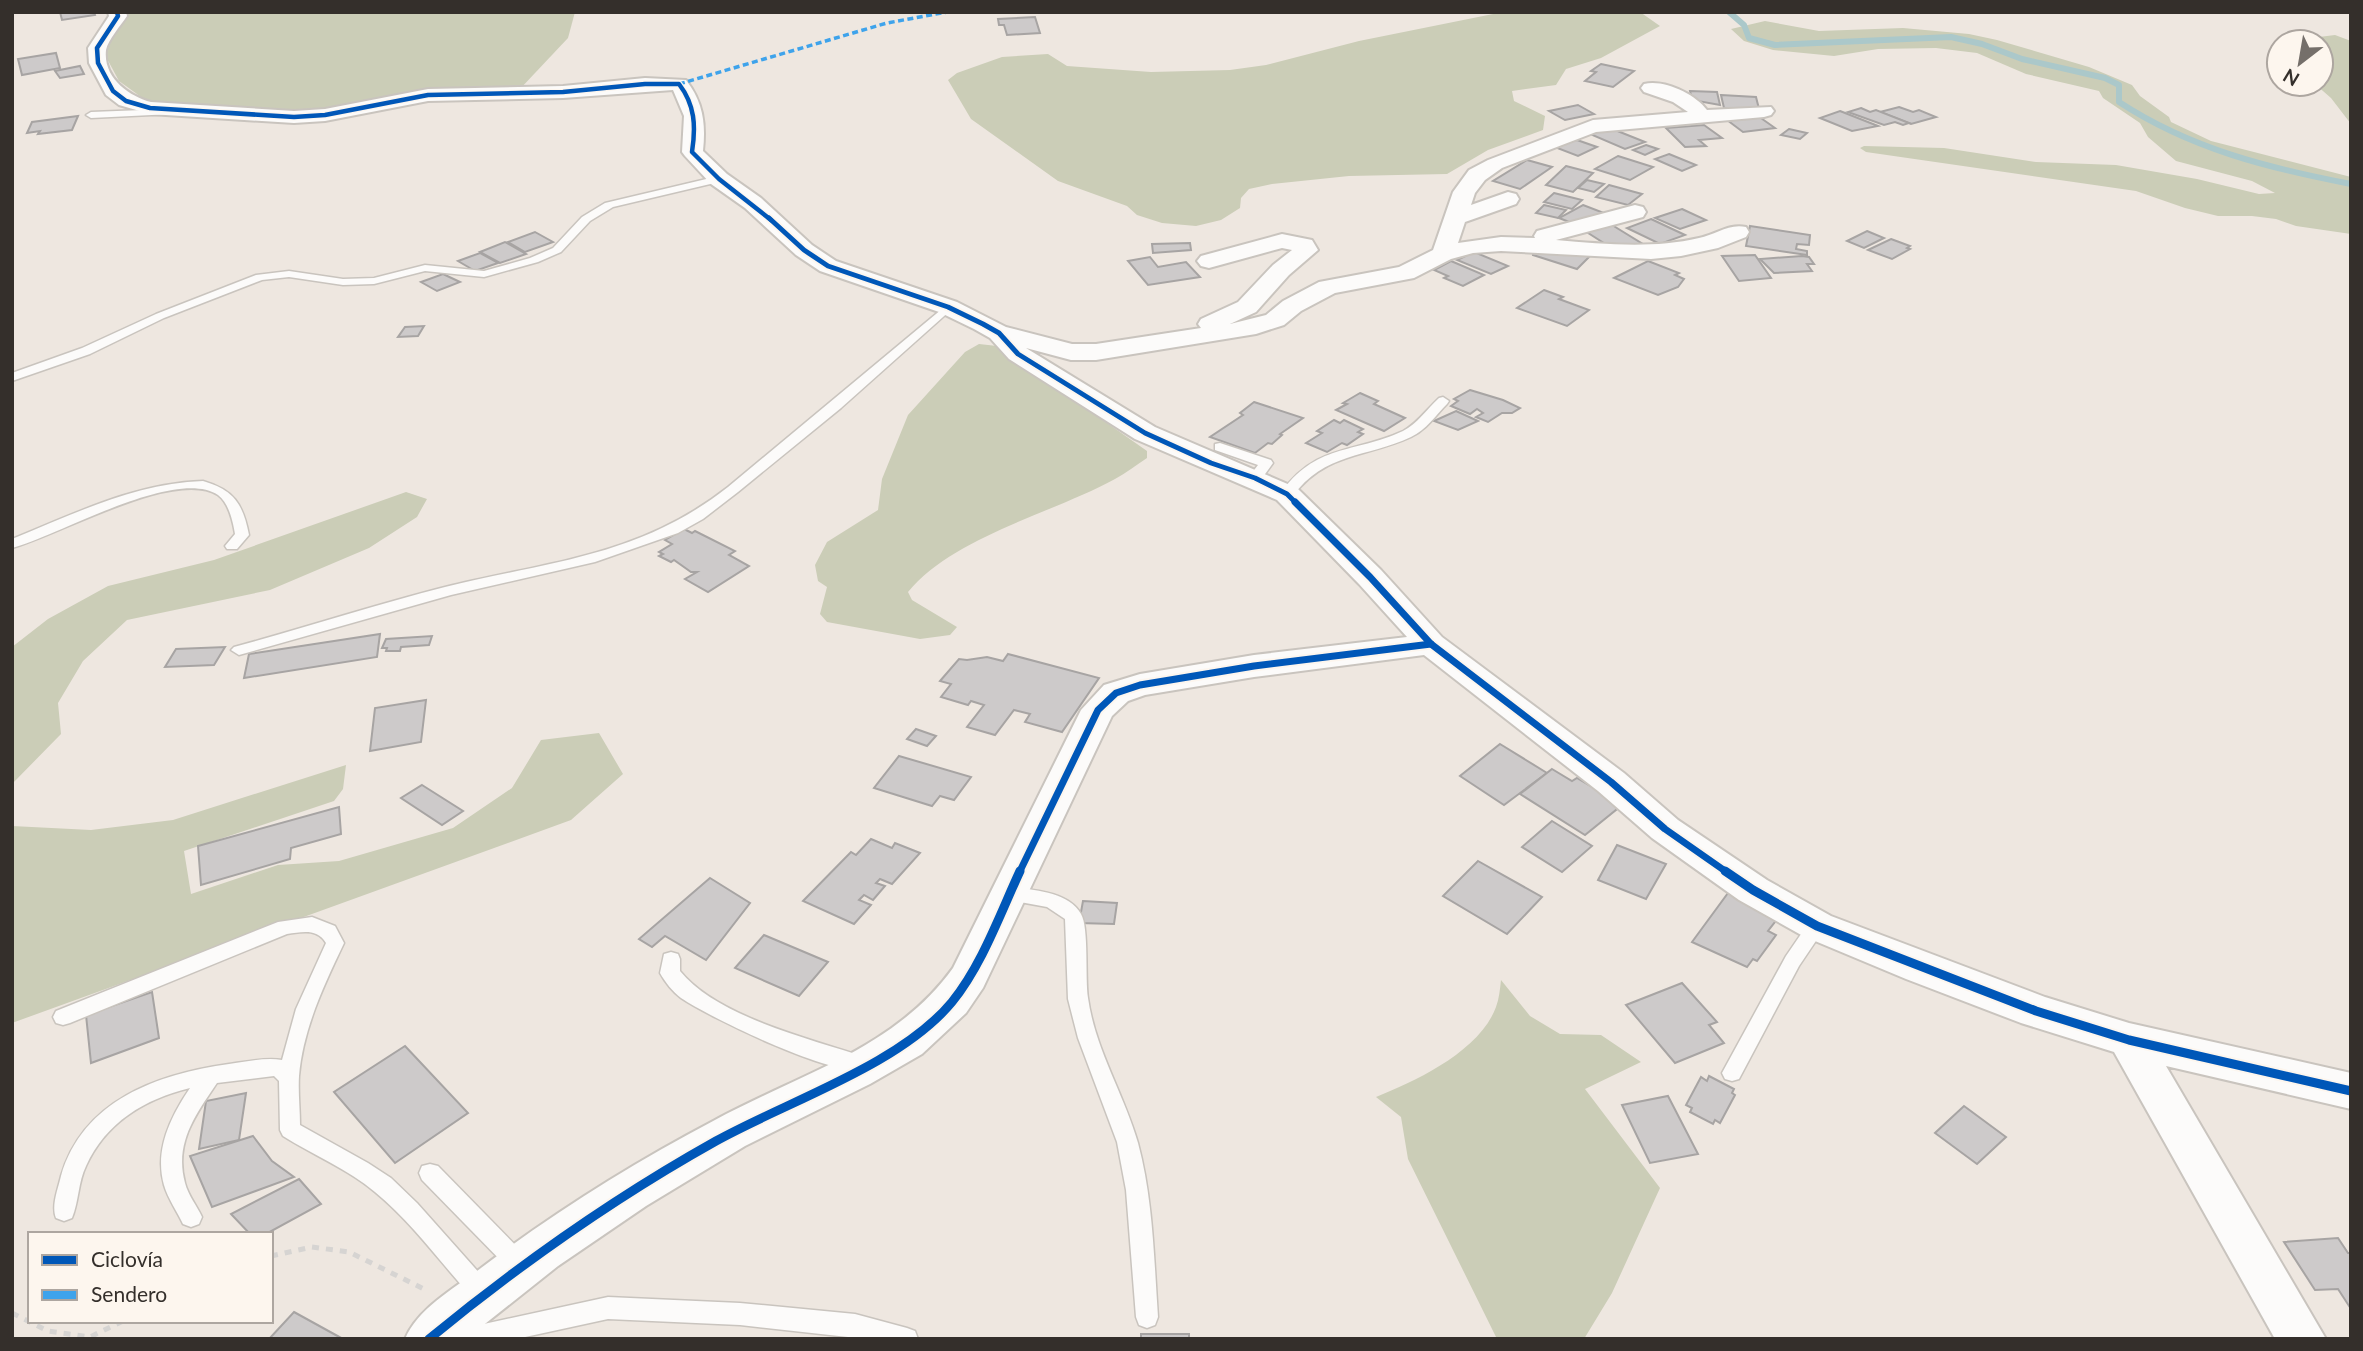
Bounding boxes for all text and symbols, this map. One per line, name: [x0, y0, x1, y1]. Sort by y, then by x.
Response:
north arrow: [2265, 28, 2335, 98]
text: N: [2279, 64, 2303, 92]
legend: [28, 1232, 273, 1323]
text: Ciclovía: [91, 1246, 163, 1271]
text: Sendero: [91, 1281, 167, 1306]

